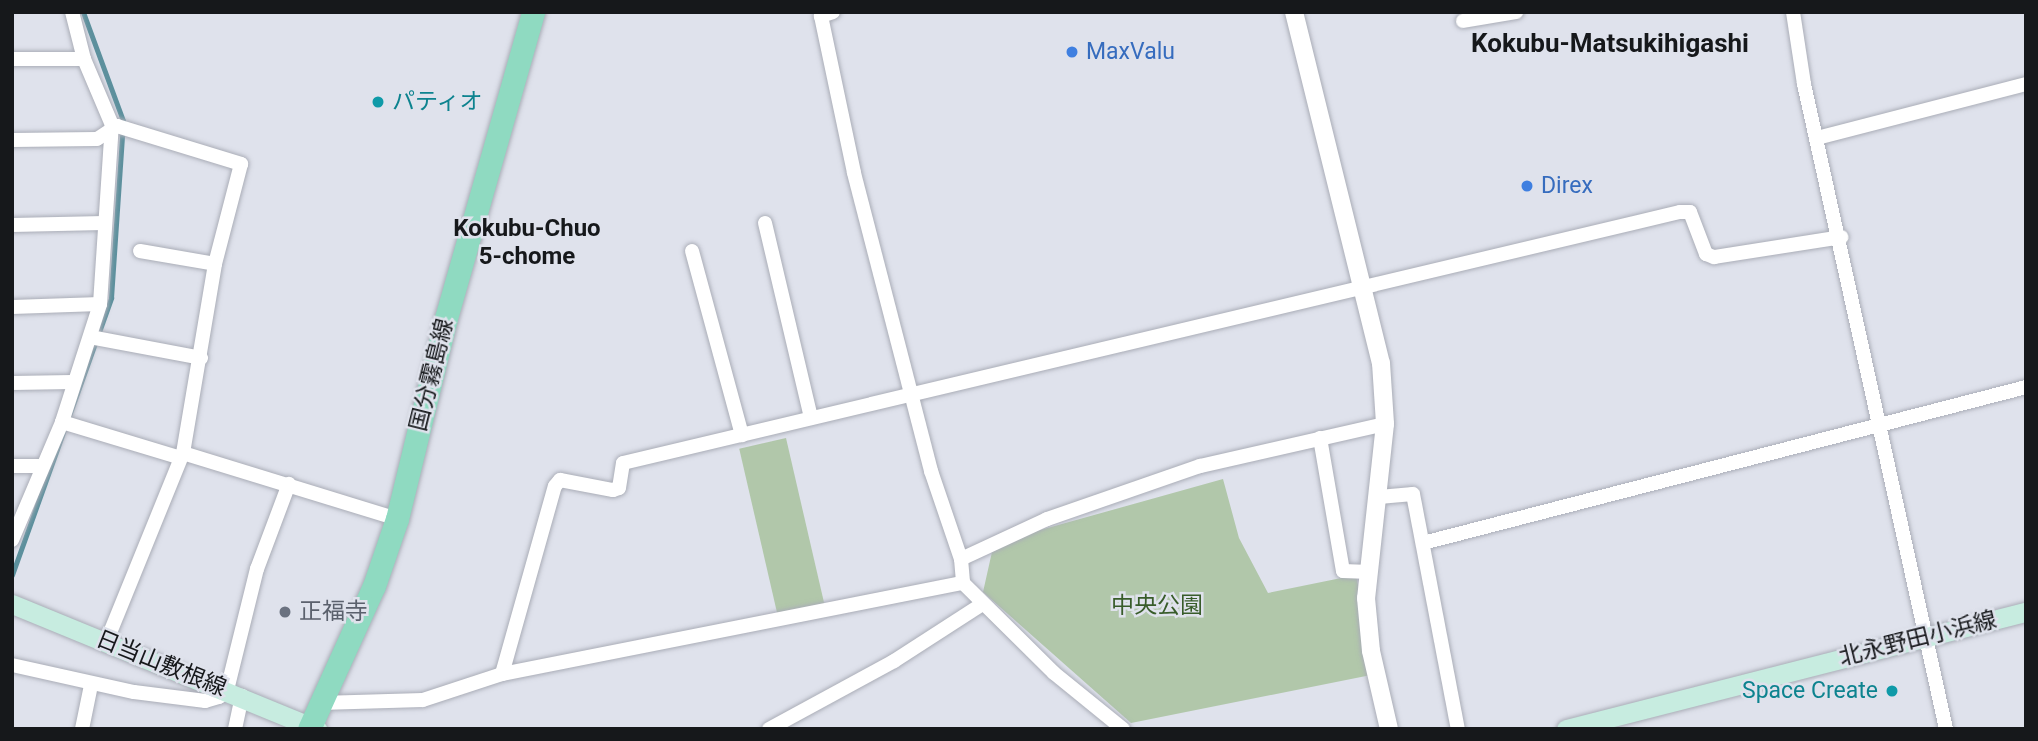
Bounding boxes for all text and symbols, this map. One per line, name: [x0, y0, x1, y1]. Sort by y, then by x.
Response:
district label: Kokubu-Matsukihigashi: [1471, 28, 1749, 60]
place label: MaxValu: [1086, 38, 1175, 66]
marker: MaxValu: [1064, 44, 1080, 60]
place label: パティオ: [392, 88, 484, 116]
marker: パティオ: [370, 94, 386, 110]
place label: Direx: [1541, 172, 1593, 200]
marker: Direx: [1519, 178, 1535, 194]
district label: Kokubu-Chuo 5-chome: [453, 215, 601, 271]
street label: 国分霧島線: [405, 316, 459, 434]
park label: 中央公園: [1111, 592, 1203, 620]
place label: 正福寺: [299, 598, 368, 626]
marker: 正福寺: [277, 604, 293, 620]
street label: 北永野田小浜線: [1837, 606, 1999, 672]
street label: 日当山敷根線: [92, 625, 230, 703]
place label: Space Create: [1742, 677, 1878, 705]
marker: Space Create: [1884, 683, 1900, 699]

